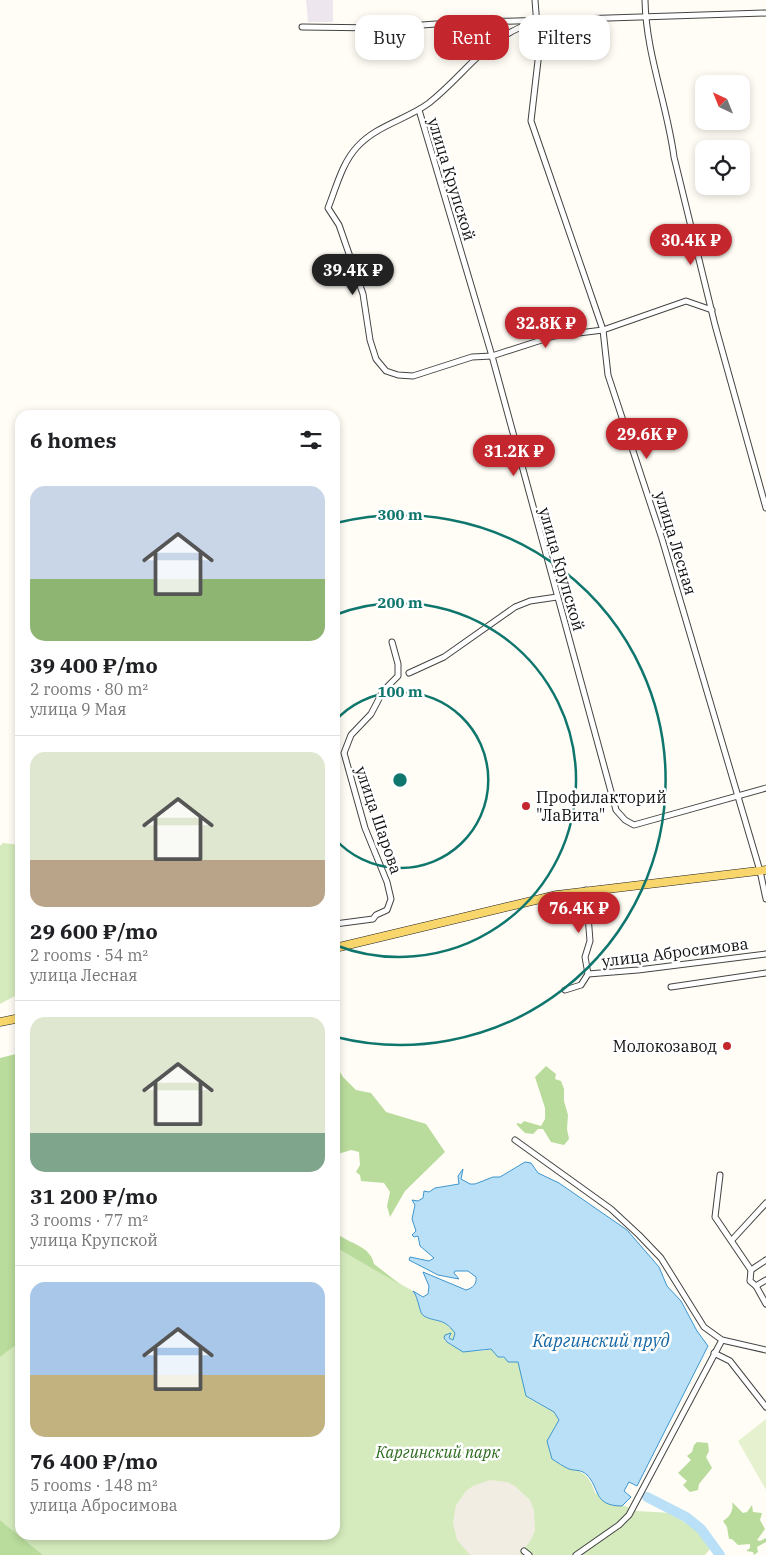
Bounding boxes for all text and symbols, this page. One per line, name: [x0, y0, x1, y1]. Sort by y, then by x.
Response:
chip: Buy: [355, 15, 424, 60]
chip: Rent: [434, 15, 509, 60]
chip: Filters: [519, 15, 610, 60]
north arrow: [695, 75, 750, 130]
map controls: [695, 75, 750, 195]
street label: улица Крупской: [424, 115, 480, 243]
button: locate: [695, 140, 750, 195]
pin: 30.4K ₽: [645, 224, 737, 266]
text: 30.4K ₽: [661, 230, 721, 250]
pin: 39.4K ₽: [307, 254, 399, 296]
text: 39.4K ₽: [323, 260, 383, 280]
pin: 32.8K ₽: [500, 306, 592, 349]
text: 32.8K ₽: [516, 313, 576, 333]
pin: 29.6K ₽: [601, 418, 693, 460]
text: 29.6K ₽: [617, 424, 677, 444]
text: 6 homes: [30, 426, 116, 454]
icon: filters: [297, 426, 325, 454]
pin: 31.2K ₽: [468, 434, 560, 477]
text: 31.2K ₽: [484, 441, 544, 461]
street label: улица Лесная: [651, 489, 701, 597]
text: 300 m: [377, 505, 423, 524]
street label: улица Крупской: [535, 505, 589, 633]
icon: home: [133, 519, 223, 609]
text: 200 m: [377, 593, 423, 612]
text: 39 400 ₽/mo: [30, 651, 158, 679]
text: 2 rooms · 80 m²: [30, 679, 148, 699]
text: 100 m: [377, 682, 423, 701]
text: улица 9 Мая: [30, 699, 126, 719]
street label: улица Шарова: [351, 763, 407, 877]
centre of rings: [391, 771, 409, 789]
icon: home: [133, 784, 223, 874]
place label: Профилакторий "ЛаВита": [536, 787, 667, 825]
marker: Профилакторий "ЛаВита": [520, 800, 532, 812]
pin: 76.4K ₽: [533, 892, 625, 934]
text: 76.4K ₽: [549, 898, 609, 918]
text: 29 600 ₽/mo: [30, 917, 158, 945]
street label: улица Абросимова: [601, 933, 750, 971]
text: 2 rooms · 54 m²: [30, 945, 148, 965]
text: улица Лесная: [30, 965, 137, 985]
place label: Молокозавод: [613, 1036, 717, 1056]
marker: Молокозавод: [721, 1040, 733, 1052]
icon: home: [133, 1049, 223, 1139]
text: 31 200 ₽/mo: [30, 1182, 158, 1210]
text: 3 rooms · 77 m²: [30, 1210, 148, 1230]
text: улица Крупской: [30, 1230, 158, 1250]
icon: home: [133, 1314, 223, 1404]
water label: Каргинский пруд: [531, 1329, 670, 1352]
park label: Каргинский парк: [375, 1442, 500, 1462]
text: 76 400 ₽/mo: [30, 1447, 158, 1475]
text: 5 rooms · 148 m²: [30, 1475, 158, 1495]
text: улица Абросимова: [30, 1495, 177, 1515]

